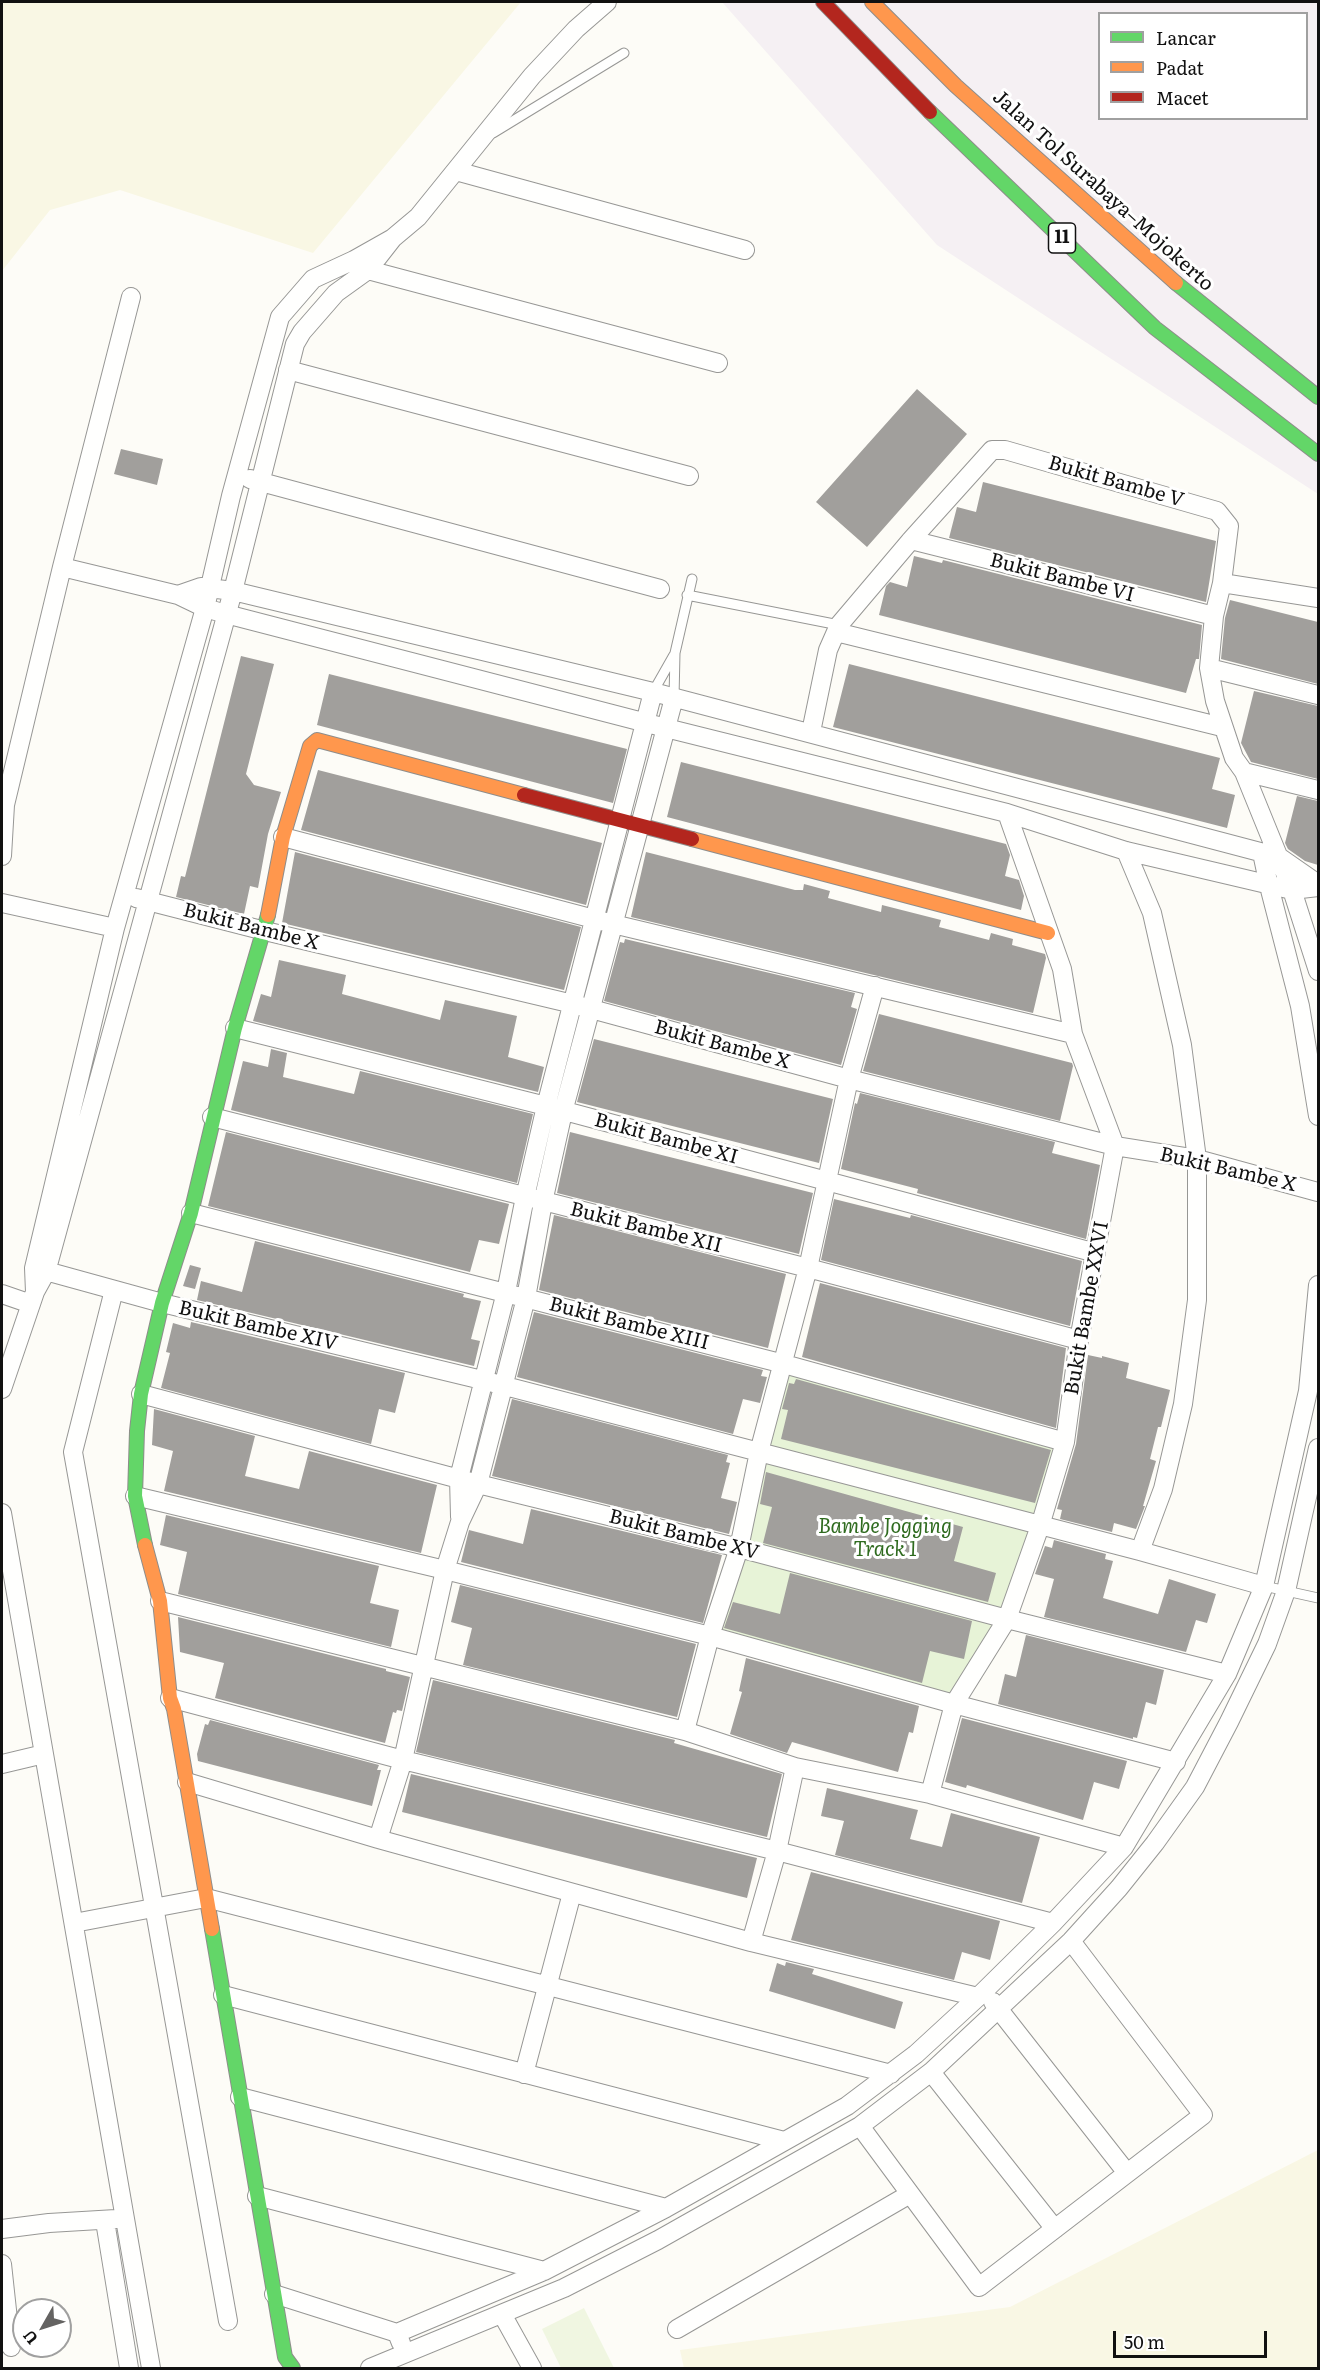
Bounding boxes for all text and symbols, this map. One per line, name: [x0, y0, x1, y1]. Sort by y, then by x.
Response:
legend: [1098, 12, 1308, 120]
text: Lancar: [1156, 24, 1216, 51]
text: Padat: [1156, 54, 1204, 81]
text: Macet: [1156, 84, 1209, 111]
street label: Jalan Tol Surabaya–Mojokerto: [987, 85, 1219, 297]
road number: 11: [1048, 223, 1076, 253]
street label: Bukit Bambe V: [1045, 451, 1187, 513]
street label: Bukit Bambe VI: [987, 548, 1137, 608]
street label: Bukit Bambe X: [180, 898, 322, 956]
street label: Bukit Bambe X: [652, 1015, 792, 1075]
street label: Bukit Bambe XI: [592, 1108, 740, 1170]
street label: Bukit Bambe X: [1157, 1143, 1299, 1197]
street label: Bukit Bambe XII: [568, 1198, 724, 1258]
street label: Bukit Bambe XXVI: [1060, 1219, 1114, 1397]
street label: Bukit Bambe XIII: [547, 1293, 711, 1355]
street label: Bukit Bambe XIV: [176, 1296, 340, 1356]
street label: Bukit Bambe XV: [606, 1505, 762, 1565]
park label: Bambe Jogging Track 1: [818, 1515, 952, 1562]
north arrow: [12, 2298, 72, 2358]
scale bar: [1116, 2319, 1270, 2357]
text: U: [16, 2326, 43, 2351]
text: 50 m: [1124, 2328, 1165, 2355]

